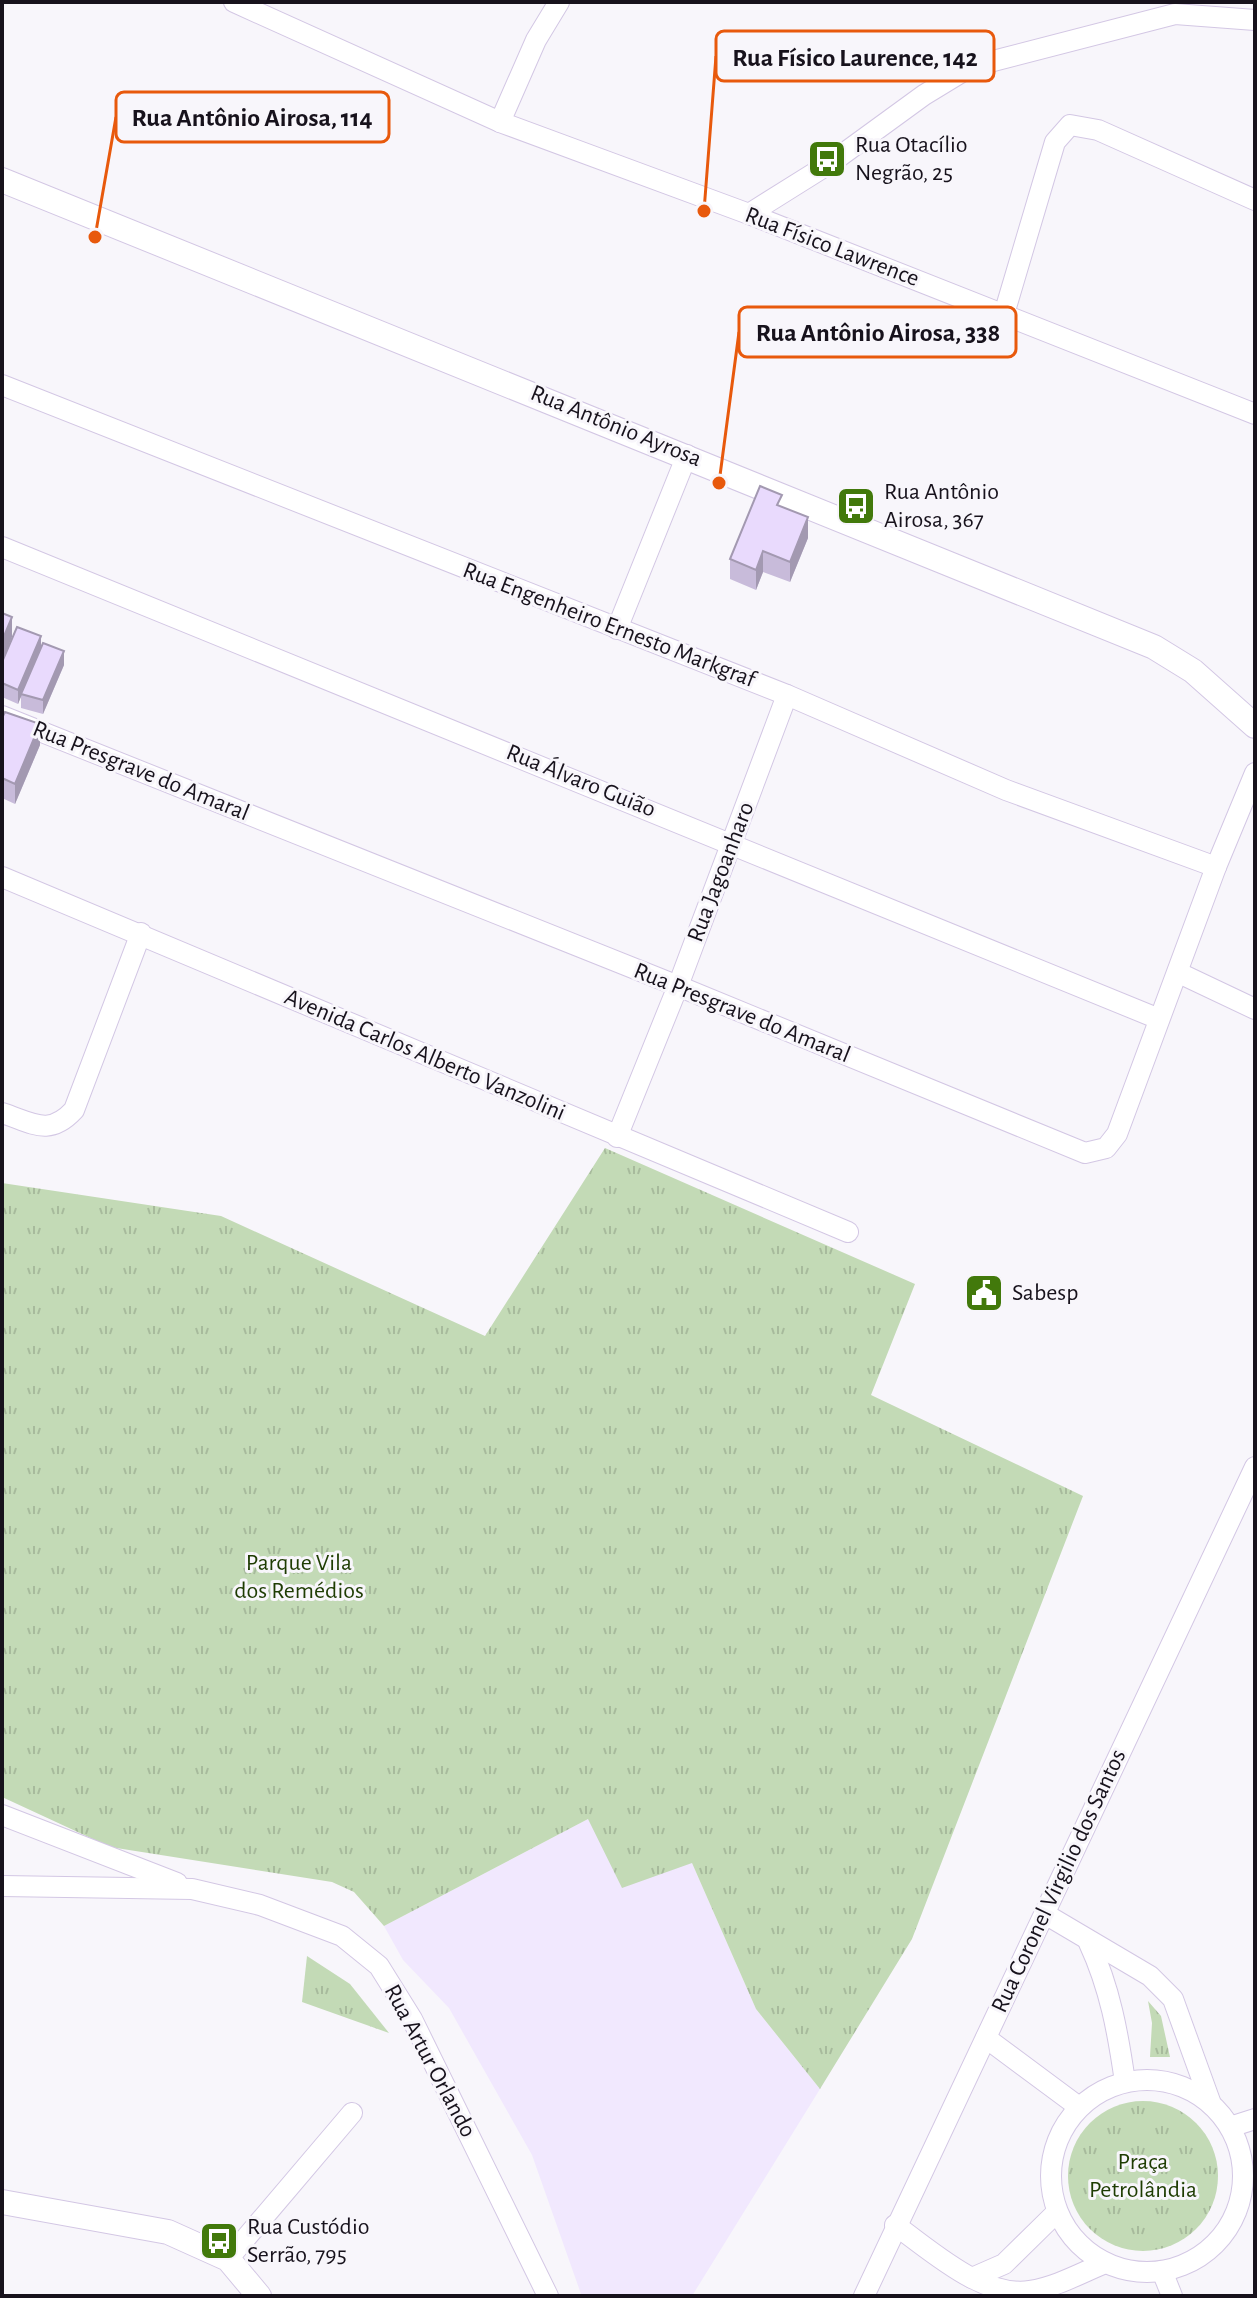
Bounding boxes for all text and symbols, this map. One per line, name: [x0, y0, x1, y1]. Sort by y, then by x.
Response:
callout: Rua Físico Laurence, 142: [716, 31, 994, 81]
text: Rua Físico Laurence, 142: [732, 45, 978, 71]
callout: Rua Antônio Airosa, 114: [116, 92, 389, 142]
text: Rua Antônio Airosa, 114: [131, 105, 373, 131]
place label: Rua Otacílio Negrão, 25: [855, 133, 968, 185]
bus stop icon: Rua Otacílio Negrão, 25: [806, 138, 848, 180]
street label: Rua Físico Lawrence: [742, 203, 922, 291]
callout: Rua Antônio Airosa, 338: [739, 307, 1016, 357]
text: Rua Antônio Airosa, 338: [756, 320, 1000, 346]
street label: Rua Antônio Ayrosa: [527, 381, 705, 471]
place label: Rua Antônio Airosa, 367: [884, 480, 999, 532]
bus stop icon: Rua Antônio Airosa, 367: [835, 485, 877, 527]
street label: Rua Engenheiro Ernesto Markgraf: [459, 558, 760, 693]
street label: Rua Presgrave do Amaral: [29, 717, 253, 825]
street label: Rua Álvaro Guião: [503, 738, 660, 822]
street label: Rua Jagoanharo: [683, 799, 759, 945]
street label: Rua Presgrave do Amaral: [630, 959, 854, 1067]
street label: Avenida Carlos Alberto Vanzolini: [281, 985, 569, 1125]
public building icon: Sabesp: [963, 1272, 1005, 1314]
place label: Sabesp: [1012, 1281, 1078, 1305]
park label: Parque Vila dos Remédios: [234, 1551, 364, 1603]
street label: Rua Coronel Virgilio dos Santos: [987, 1746, 1131, 2016]
street label: Rua Artur Orlando: [380, 1981, 480, 2141]
park label: Praça Petrolândia: [1089, 2150, 1197, 2202]
place label: Rua Custódio Serrão, 795: [247, 2215, 370, 2267]
bus stop icon: Rua Custódio Serrão, 795: [198, 2220, 240, 2262]

